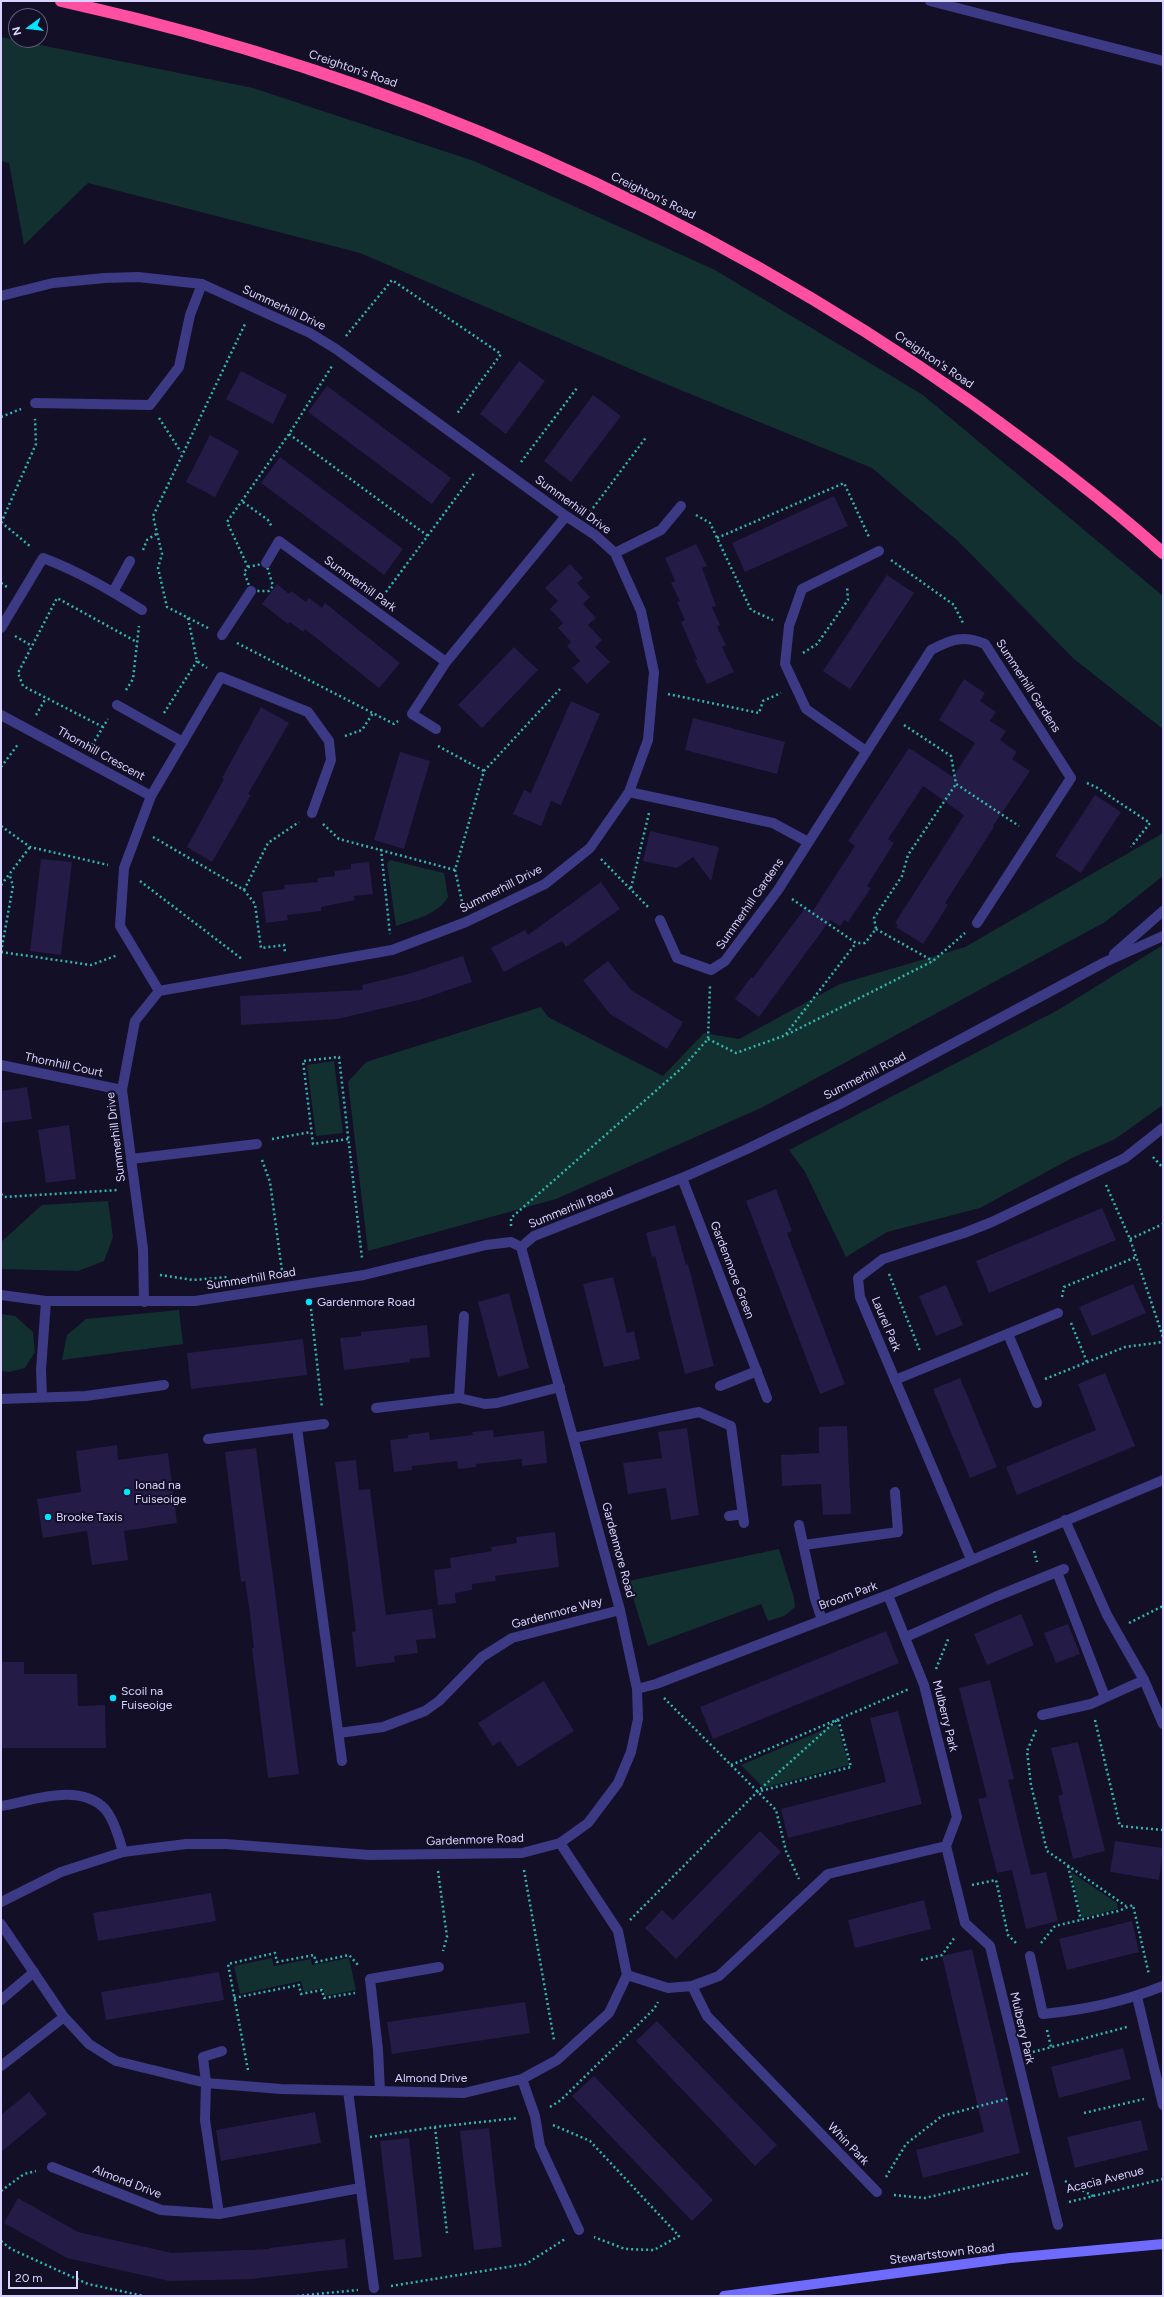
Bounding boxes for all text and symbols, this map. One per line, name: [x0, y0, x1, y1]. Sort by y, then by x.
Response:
north arrow: [8, 8, 48, 48]
text: N: [10, 25, 24, 37]
street label: Creighton's Road: [307, 47, 399, 91]
street label: Creighton's Road: [608, 169, 698, 223]
street label: Summerhill Drive: [240, 282, 328, 334]
street label: Creighton's Road: [892, 328, 976, 392]
street label: Summerhill Drive: [532, 473, 614, 537]
street label: Summerhill Park: [321, 553, 399, 615]
street label: Summerhill Gardens: [993, 637, 1063, 735]
street label: Thornhill Crescent: [55, 724, 147, 784]
street label: Summerhill Gardens: [713, 856, 787, 952]
street label: Summerhill Drive: [457, 862, 545, 916]
street label: Summerhill Road: [821, 1049, 909, 1103]
street label: Thornhill Court: [24, 1050, 104, 1080]
street label: Summerhill Drive: [103, 1091, 129, 1183]
street label: Summerhill Road: [526, 1184, 616, 1232]
street label: Gardenmore Green: [707, 1219, 757, 1321]
street label: Summerhill Road: [205, 1265, 297, 1293]
street label: Laurel Park: [868, 1294, 904, 1354]
place label: Gardenmore Road: [317, 1295, 415, 1309]
marker: Gardenmore Road: [304, 1297, 314, 1307]
place label: Ionad na Fuiseoige: [135, 1478, 186, 1506]
marker: Ionad na Fuiseoige: [122, 1487, 132, 1497]
street label: Gardenmore Road: [598, 1501, 638, 1599]
place label: Brooke Taxis: [56, 1510, 123, 1524]
marker: Brooke Taxis: [43, 1512, 53, 1522]
street label: Broom Park: [817, 1579, 879, 1613]
street label: Gardenmore Way: [510, 1594, 604, 1632]
street label: Mulberry Park: [929, 1679, 961, 1753]
place label: Scoil na Fuiseoige: [121, 1684, 172, 1712]
marker: Scoil na Fuiseoige: [108, 1693, 118, 1703]
street label: Gardenmore Road: [426, 1831, 524, 1849]
street label: Mulberry Park: [1007, 1991, 1037, 2065]
street label: Almond Drive: [395, 2071, 467, 2085]
street label: Whin Park: [824, 2120, 872, 2168]
street label: Almond Drive: [91, 2162, 163, 2202]
street label: Acacia Avenue: [1065, 2163, 1145, 2197]
street label: Stewartstown Road: [889, 2240, 995, 2268]
scale bar: [10, 2263, 80, 2289]
text: 20 m: [15, 2271, 43, 2285]

